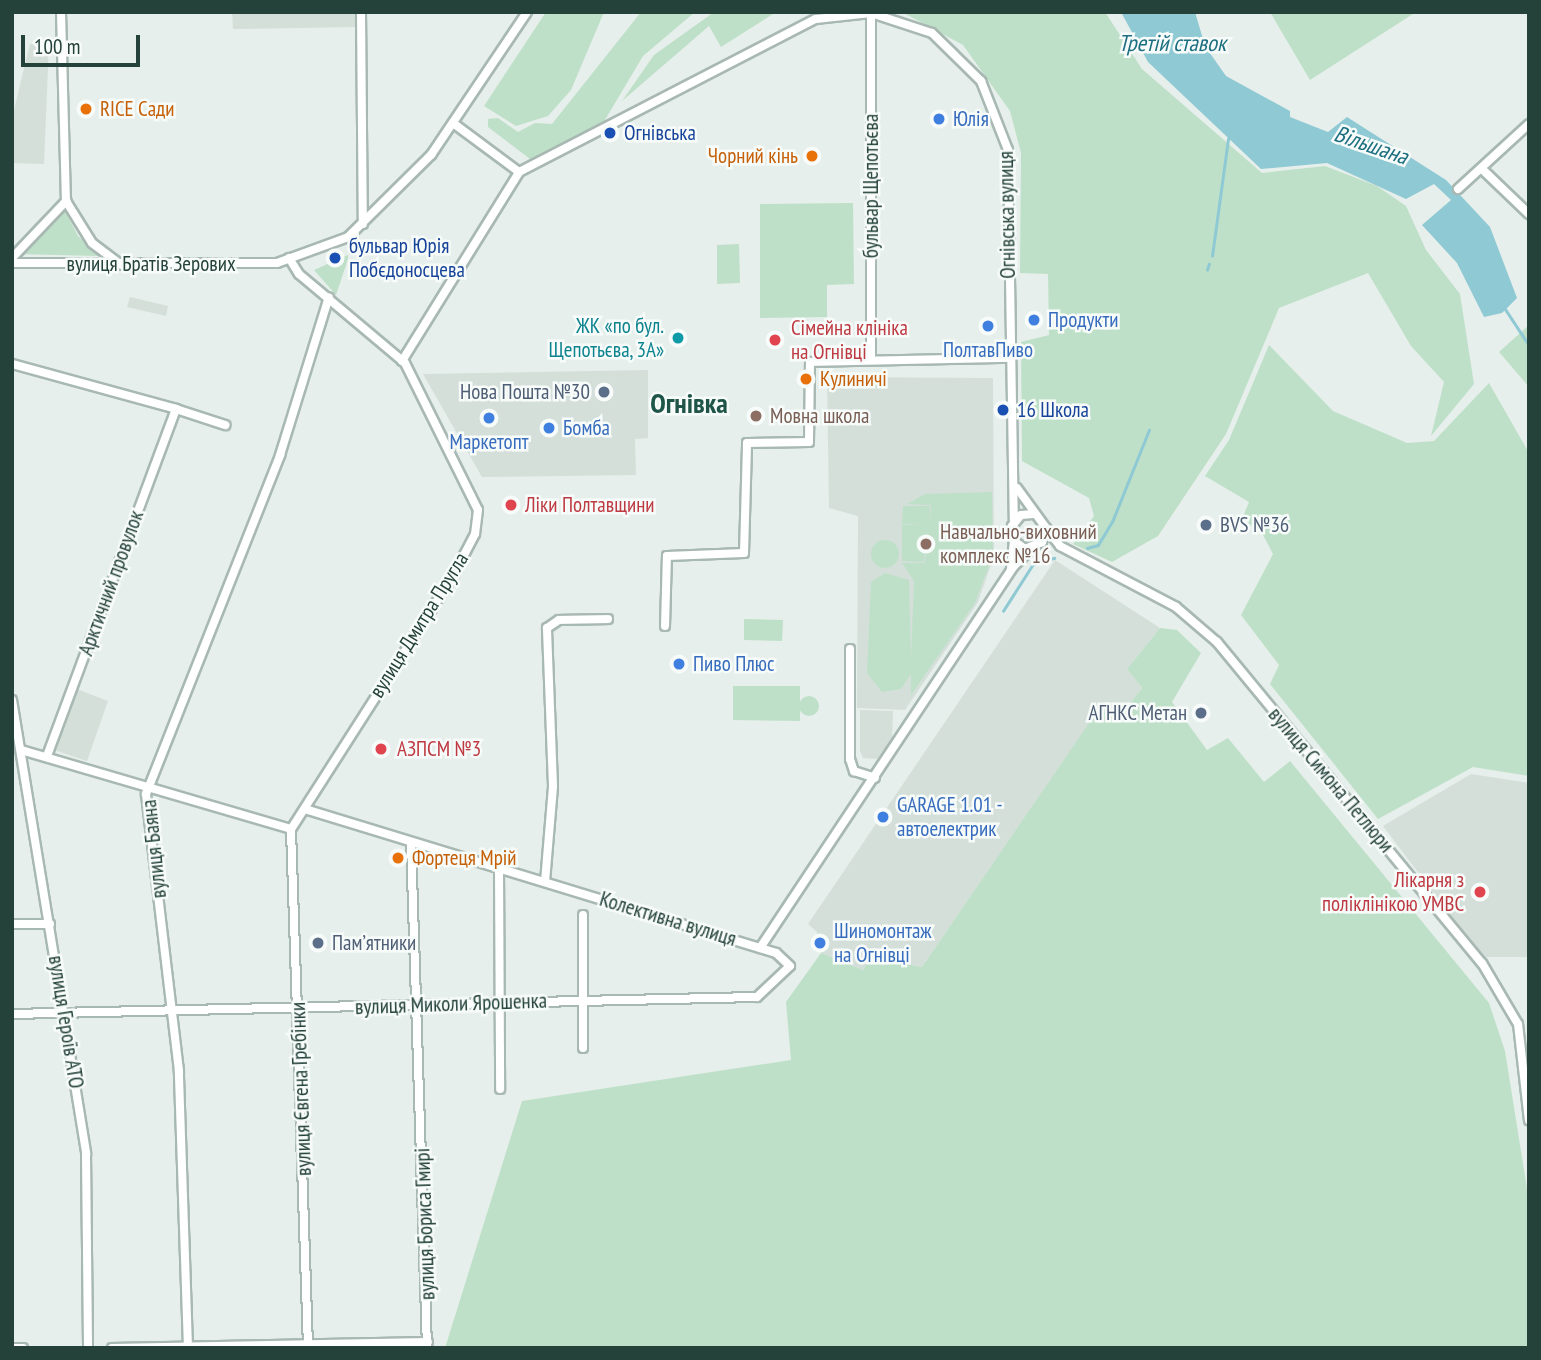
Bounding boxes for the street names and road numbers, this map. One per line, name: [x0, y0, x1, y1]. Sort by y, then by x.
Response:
street label: бульвар Щепотьєва: [858, 114, 884, 258]
street label: Огнівська вулиця: [993, 151, 1021, 279]
street label: вулиця Братів Зерових: [66, 251, 236, 277]
street label: Арктичний провулок: [73, 507, 149, 659]
street label: вулиця Дмитра Пругла: [364, 548, 474, 702]
street label: вулиця Симона Петлюри: [1263, 702, 1399, 858]
street label: вулиця Баяна: [136, 798, 172, 900]
street label: Колективна вулиця: [597, 886, 739, 952]
street label: вулиця Героїв АТО: [43, 953, 89, 1091]
street label: вулиця Миколи Ярошенка: [355, 988, 547, 1020]
street label: вулиця Євгена Гребінки: [285, 1002, 317, 1176]
street label: вулиця Бориса Гмирі: [410, 1147, 440, 1301]

